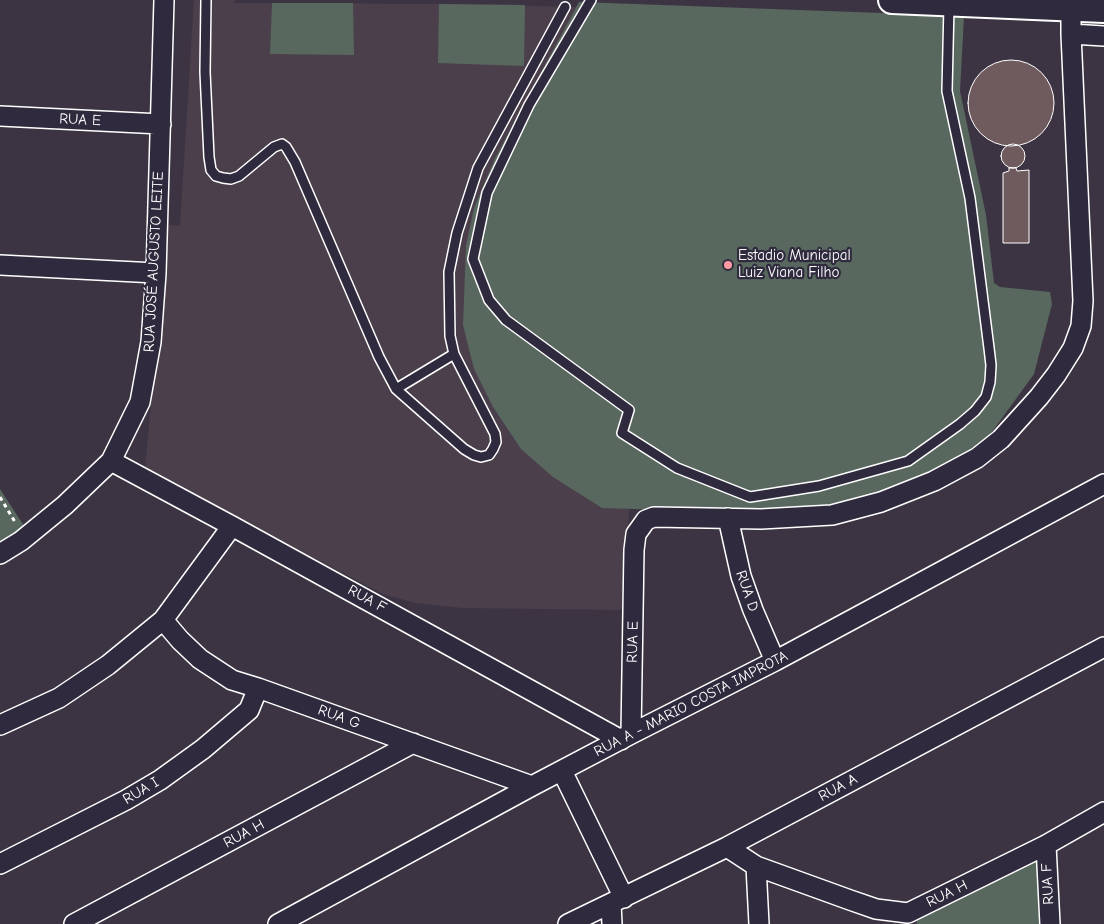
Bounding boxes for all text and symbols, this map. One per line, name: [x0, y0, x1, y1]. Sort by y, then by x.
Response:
street label: RUA E: [59, 110, 101, 130]
street label: RUA JOSÉ AUGUSTO LEITE: [140, 171, 168, 353]
place label: Estadio Municipal Luiz Viana Filho: [738, 247, 851, 282]
marker: Estadio Municipal Luiz Viana Filho: [722, 259, 734, 271]
street label: RUA D: [732, 568, 762, 614]
street label: RUA F: [345, 581, 389, 617]
street label: RUA E: [624, 621, 642, 663]
street label: RUA A - MARIO COSTA IMPROTA: [591, 647, 791, 761]
street label: RUA G: [315, 701, 363, 733]
street label: RUA A: [815, 770, 861, 806]
street label: RUA I: [120, 773, 162, 809]
street label: RUA H: [221, 816, 267, 852]
street label: RUA F: [1038, 863, 1058, 905]
street label: RUA H: [923, 876, 971, 912]

